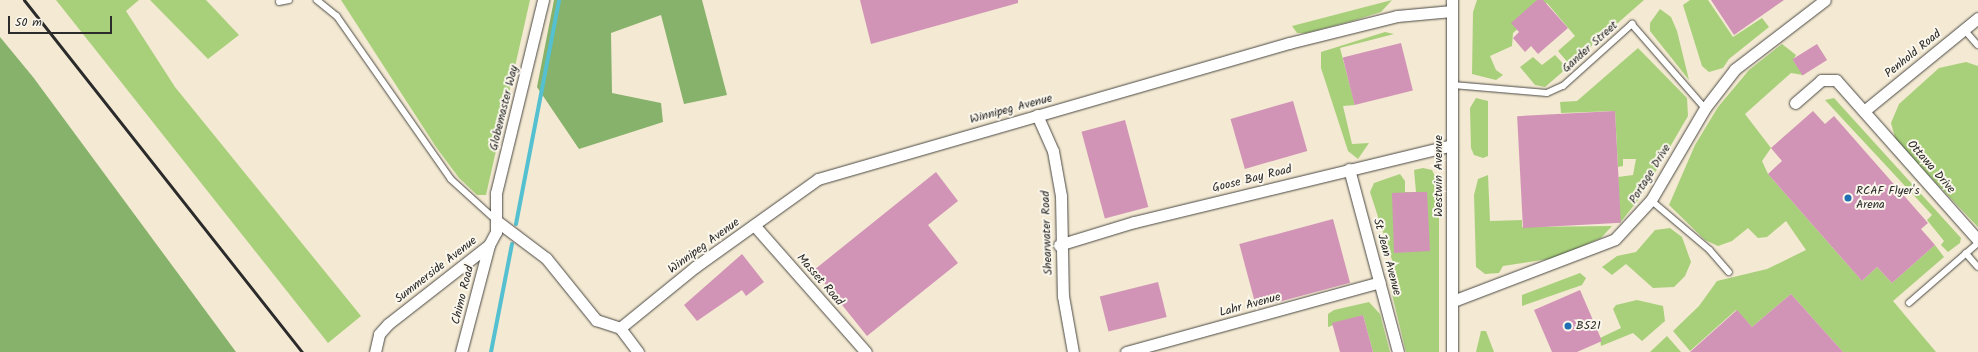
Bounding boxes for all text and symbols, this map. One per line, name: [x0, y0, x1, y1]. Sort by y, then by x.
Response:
scale bar: [10, 8, 114, 34]
text: 50 m: [15, 13, 42, 32]
street label: Gander Street: [1559, 18, 1621, 76]
street label: Penhold Road: [1882, 27, 1944, 81]
street label: Globemaster Way: [486, 64, 522, 152]
street label: Winnipeg Avenue: [968, 91, 1054, 127]
street label: Westwin Avenue: [1432, 135, 1446, 217]
street label: Ottawa Drive: [1904, 137, 1958, 197]
street label: Portage Drive: [1626, 142, 1674, 206]
street label: Goose Bay Road: [1211, 162, 1293, 196]
place label: RCAF Flyer's Arena: [1856, 184, 1920, 212]
street label: Shearwater Road: [1038, 191, 1056, 275]
marker: RCAF Flyer's Arena: [1843, 193, 1853, 203]
street label: Winnipeg Avenue: [665, 215, 743, 277]
street label: St Jean Avenue: [1370, 217, 1404, 297]
street label: Summerside Avenue: [392, 234, 480, 306]
street label: Masset Road: [793, 251, 847, 309]
street label: Chimo Road: [449, 264, 477, 326]
street label: Lahr Avenue: [1218, 290, 1282, 320]
place label: B521: [1576, 319, 1601, 333]
marker: B521: [1563, 321, 1573, 331]

